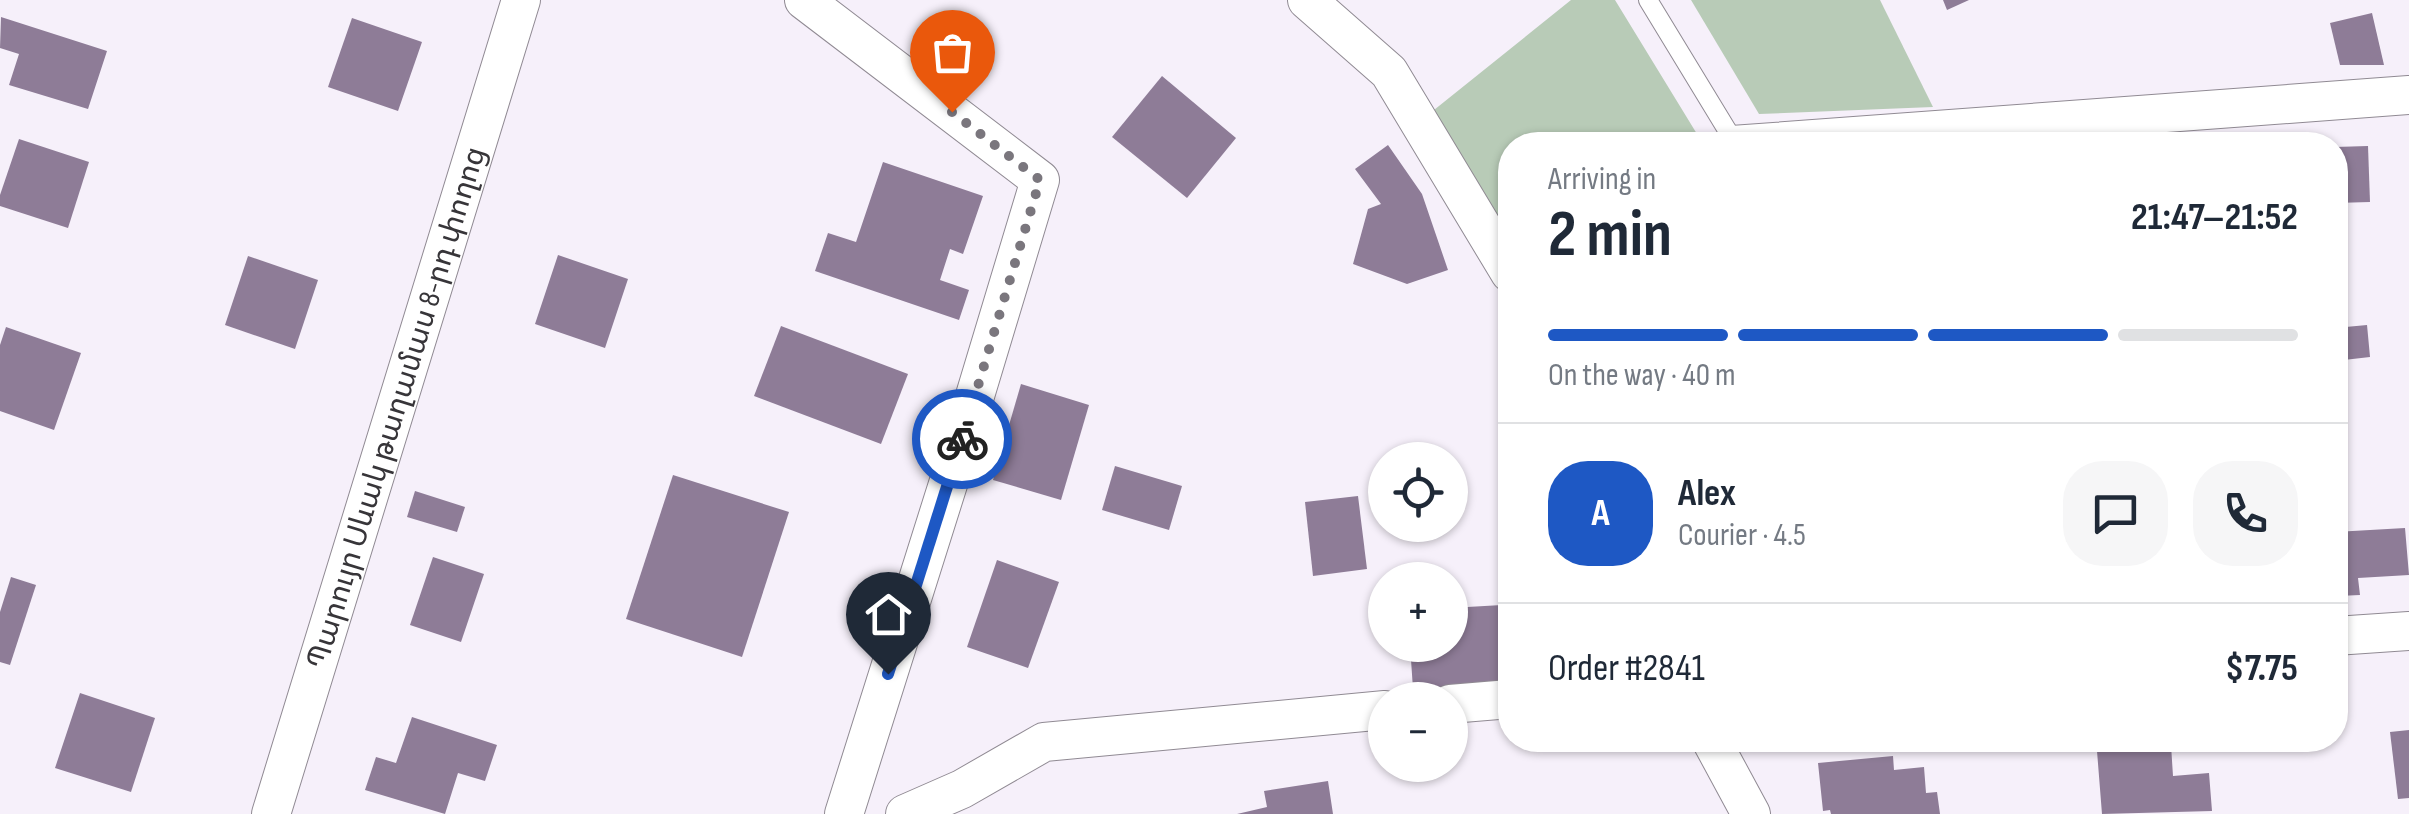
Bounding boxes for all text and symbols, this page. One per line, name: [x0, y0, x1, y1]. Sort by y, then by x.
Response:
pin: [910, 10, 995, 113]
icon: bag: [925, 25, 980, 80]
street label: Պարույր Սևակ թաղամաս 8-րդ փողոց: [300, 142, 494, 674]
text: Arriving in: [1548, 160, 1656, 199]
text: 21:47–21:52: [2131, 195, 2298, 240]
text: 2 min: [1548, 197, 1672, 275]
text: On the way · 40 m: [1548, 356, 1736, 395]
courier: [912, 389, 1012, 489]
icon: bike: [935, 412, 990, 467]
map controls: [1368, 442, 1468, 782]
button: locate: [1368, 442, 1468, 542]
button: chat: [2063, 461, 2168, 566]
button: phone: [2193, 461, 2298, 566]
text: Alex: [1678, 471, 1736, 516]
text: A: [1591, 491, 1610, 536]
text: Courier · 4.5: [1678, 516, 1806, 555]
button: +: [1368, 562, 1468, 662]
pin: [846, 572, 931, 675]
icon: home: [861, 587, 916, 642]
text: Order #2841: [1548, 646, 1705, 691]
text: $7.75: [2225, 646, 2298, 691]
button: −: [1368, 682, 1468, 782]

